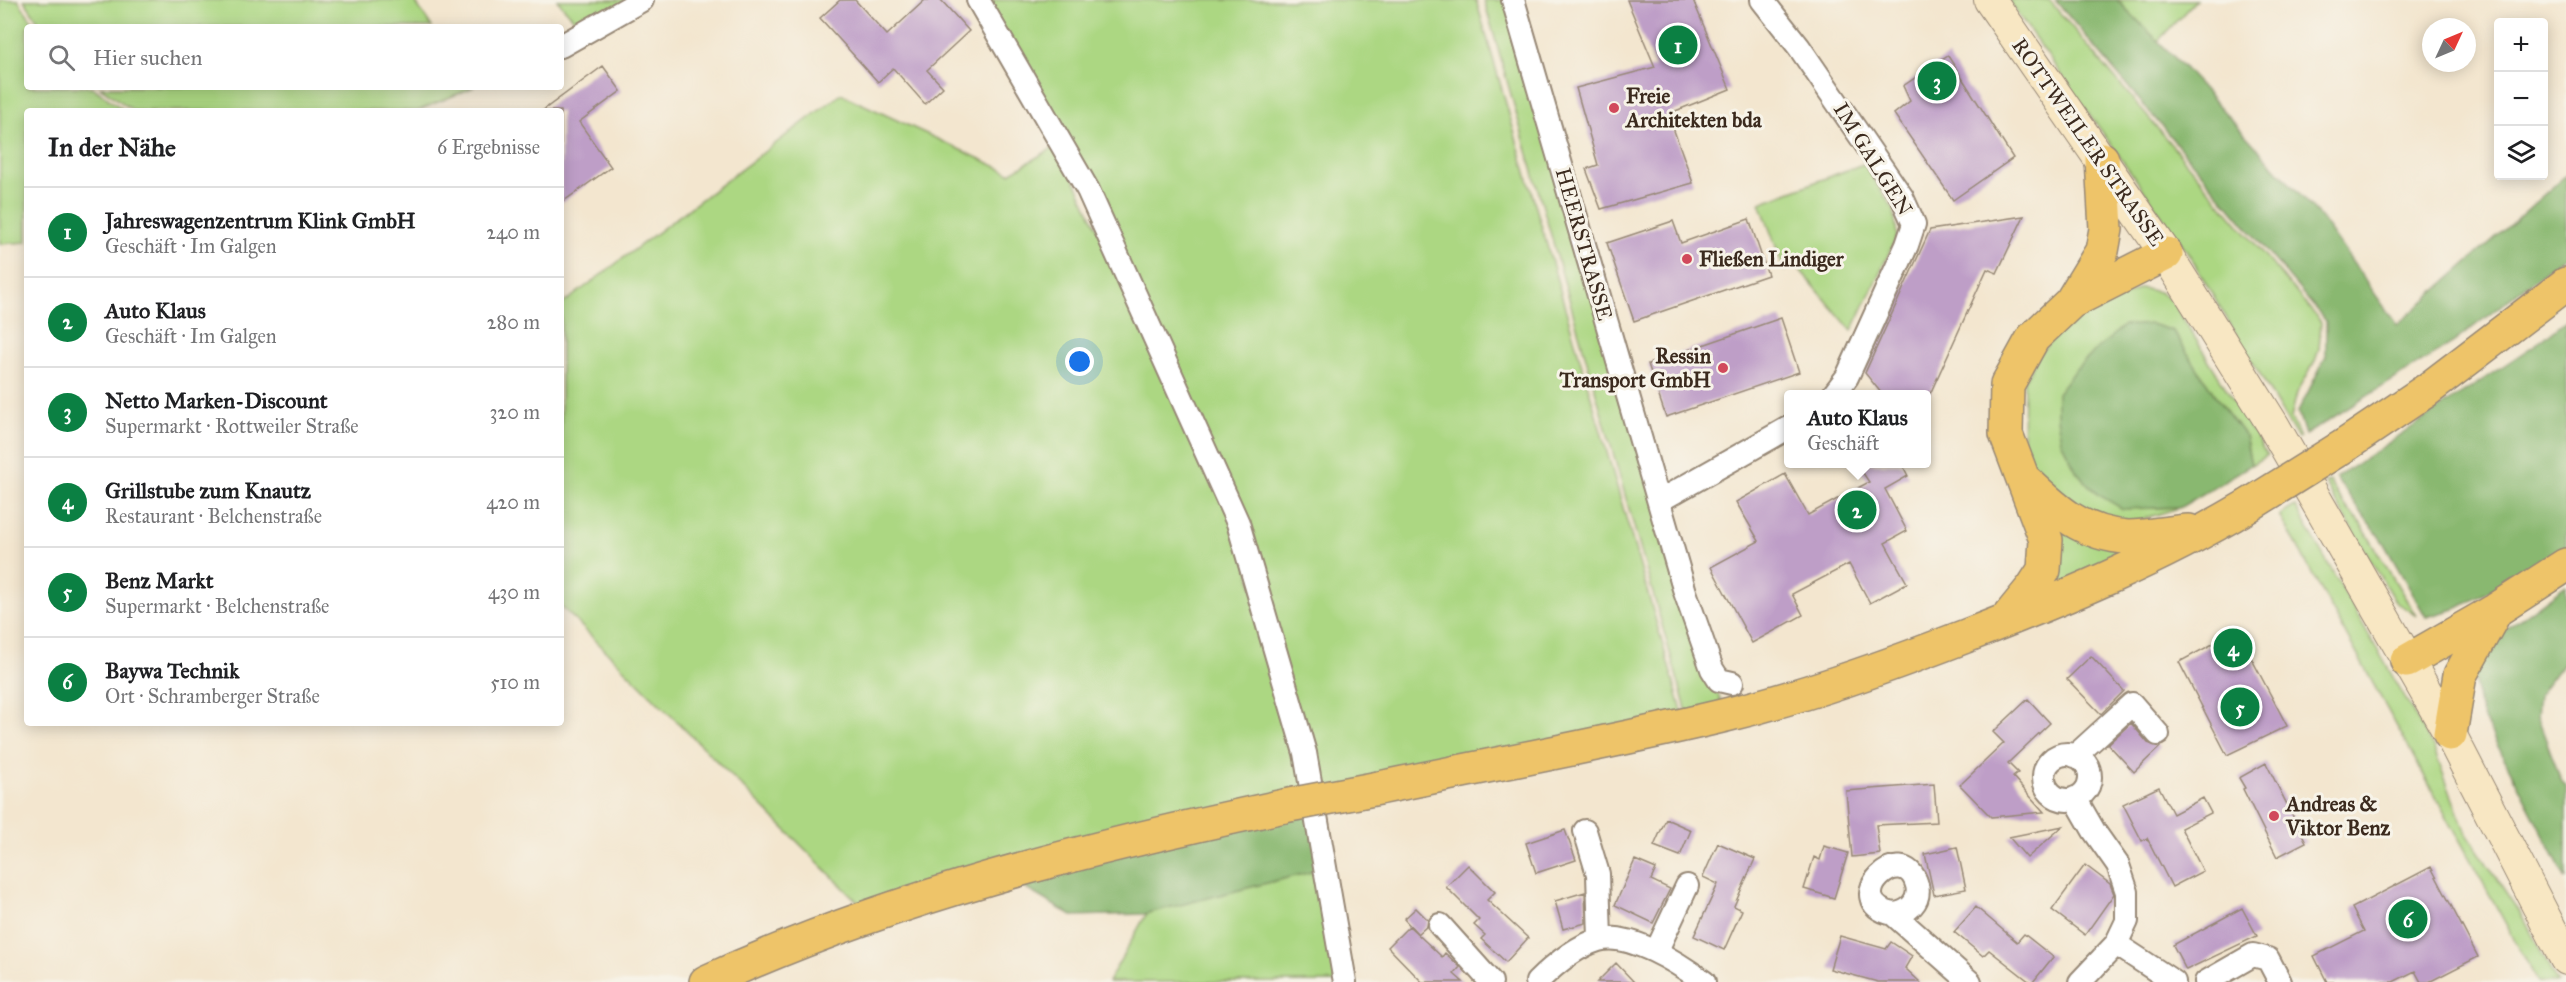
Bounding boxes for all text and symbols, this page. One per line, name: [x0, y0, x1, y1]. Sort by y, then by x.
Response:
north arrow: [2422, 18, 2476, 72]
map controls: [2494, 18, 2548, 180]
button: +: [2494, 18, 2548, 72]
pin: 1: [1658, 22, 1698, 68]
search box: [24, 24, 564, 90]
street label: ROTTWEILER STRASSE: [2006, 33, 2170, 251]
icon: search: [45, 41, 78, 74]
text: Hier suchen: [93, 44, 202, 71]
pin: 3: [1918, 58, 1956, 104]
button: −: [2494, 72, 2548, 126]
place label: Freie Architekten bda: [1624, 83, 1763, 133]
street label: IM GALGEN: [1828, 98, 1918, 220]
marker: Freie Architekten bda: [1607, 101, 1621, 115]
button: layers: [2494, 126, 2548, 180]
text: In der Nähe: [48, 131, 176, 163]
text: 6 Ergebnisse: [437, 135, 540, 159]
street label: HEERSTRASSE: [1550, 165, 1618, 323]
text: Jahreswagenzentrum Klink GmbH: [105, 207, 416, 234]
text: 1: [64, 220, 71, 244]
text: 240 m: [486, 220, 540, 244]
text: Geschäft · Im Galgen: [105, 234, 277, 258]
place label: Fließen Lindiger: [1699, 246, 1845, 272]
marker: Fließen Lindiger: [1680, 252, 1694, 266]
text: Auto Klaus: [105, 297, 206, 324]
text: 2: [63, 310, 72, 334]
text: 280 m: [487, 310, 540, 334]
text: Geschäft · Im Galgen: [105, 324, 277, 348]
place label: Ressin Transport GmbH: [1558, 343, 1712, 393]
your location: [1065, 347, 1094, 376]
marker: Ressin Transport GmbH: [1716, 361, 1730, 375]
text: Netto Marken-Discount: [105, 387, 328, 414]
popup: [1784, 390, 1931, 468]
text: 3: [64, 400, 72, 424]
text: 320 m: [489, 400, 540, 424]
text: Auto Klaus: [1807, 404, 1908, 431]
text: Supermarkt · Rottweiler Straße: [105, 414, 359, 438]
text: Geschäft: [1807, 431, 1879, 455]
text: Grillstube zum Knautz: [105, 477, 311, 504]
pin: 2: [1838, 488, 1876, 532]
text: 4: [62, 490, 73, 514]
text: 420 m: [486, 490, 540, 514]
text: Restaurant · Belchenstraße: [105, 504, 322, 528]
text: Benz Markt: [105, 567, 214, 594]
text: 5: [63, 580, 72, 604]
text: 430 m: [488, 580, 540, 604]
text: Supermarkt · Belchenstraße: [105, 594, 329, 618]
pin: 4: [2214, 626, 2252, 670]
text: Baywa Technik: [105, 657, 239, 684]
text: 6: [62, 670, 73, 694]
text: 510 m: [490, 670, 540, 694]
text: Ort · Schramberger Straße: [105, 684, 320, 708]
pin: 5: [2220, 684, 2260, 730]
place label: Andreas & Viktor Benz: [2284, 791, 2391, 841]
marker: Andreas & Viktor Benz: [2267, 809, 2281, 823]
pin: 6: [2388, 896, 2428, 942]

